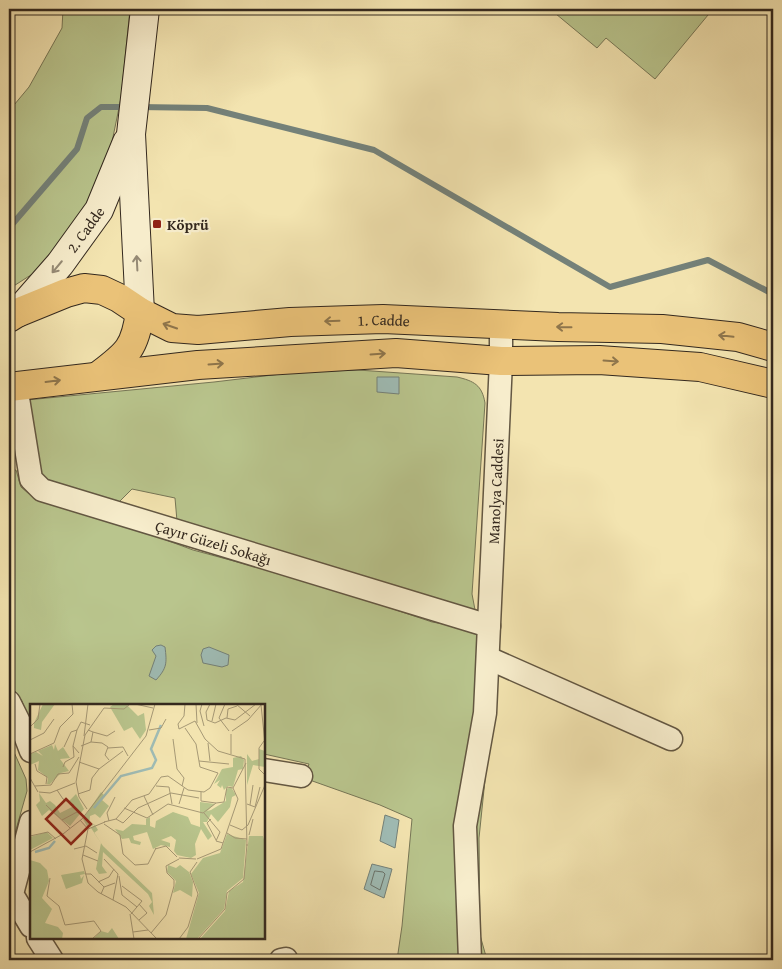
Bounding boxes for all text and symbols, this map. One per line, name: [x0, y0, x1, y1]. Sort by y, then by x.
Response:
street label: 2. Cadde: [61, 202, 109, 257]
place label: Köprü: [167, 214, 209, 235]
marker: Köprü: [151, 218, 163, 230]
one-way arrow: [133, 255, 142, 271]
one-way arrow: [52, 261, 63, 274]
street label: 1. Cadde: [357, 308, 410, 331]
one-way arrow: [324, 316, 340, 326]
one-way arrow: [162, 320, 178, 330]
one-way arrow: [556, 323, 572, 332]
one-way arrow: [718, 331, 734, 341]
one-way arrow: [370, 349, 386, 358]
one-way arrow: [602, 356, 618, 365]
one-way arrow: [208, 360, 224, 369]
one-way arrow: [45, 376, 61, 386]
street label: Manolya Caddesi: [482, 438, 508, 544]
street label: Çayır Güzeli Sokağı: [153, 515, 274, 570]
inset map: [30, 704, 265, 939]

